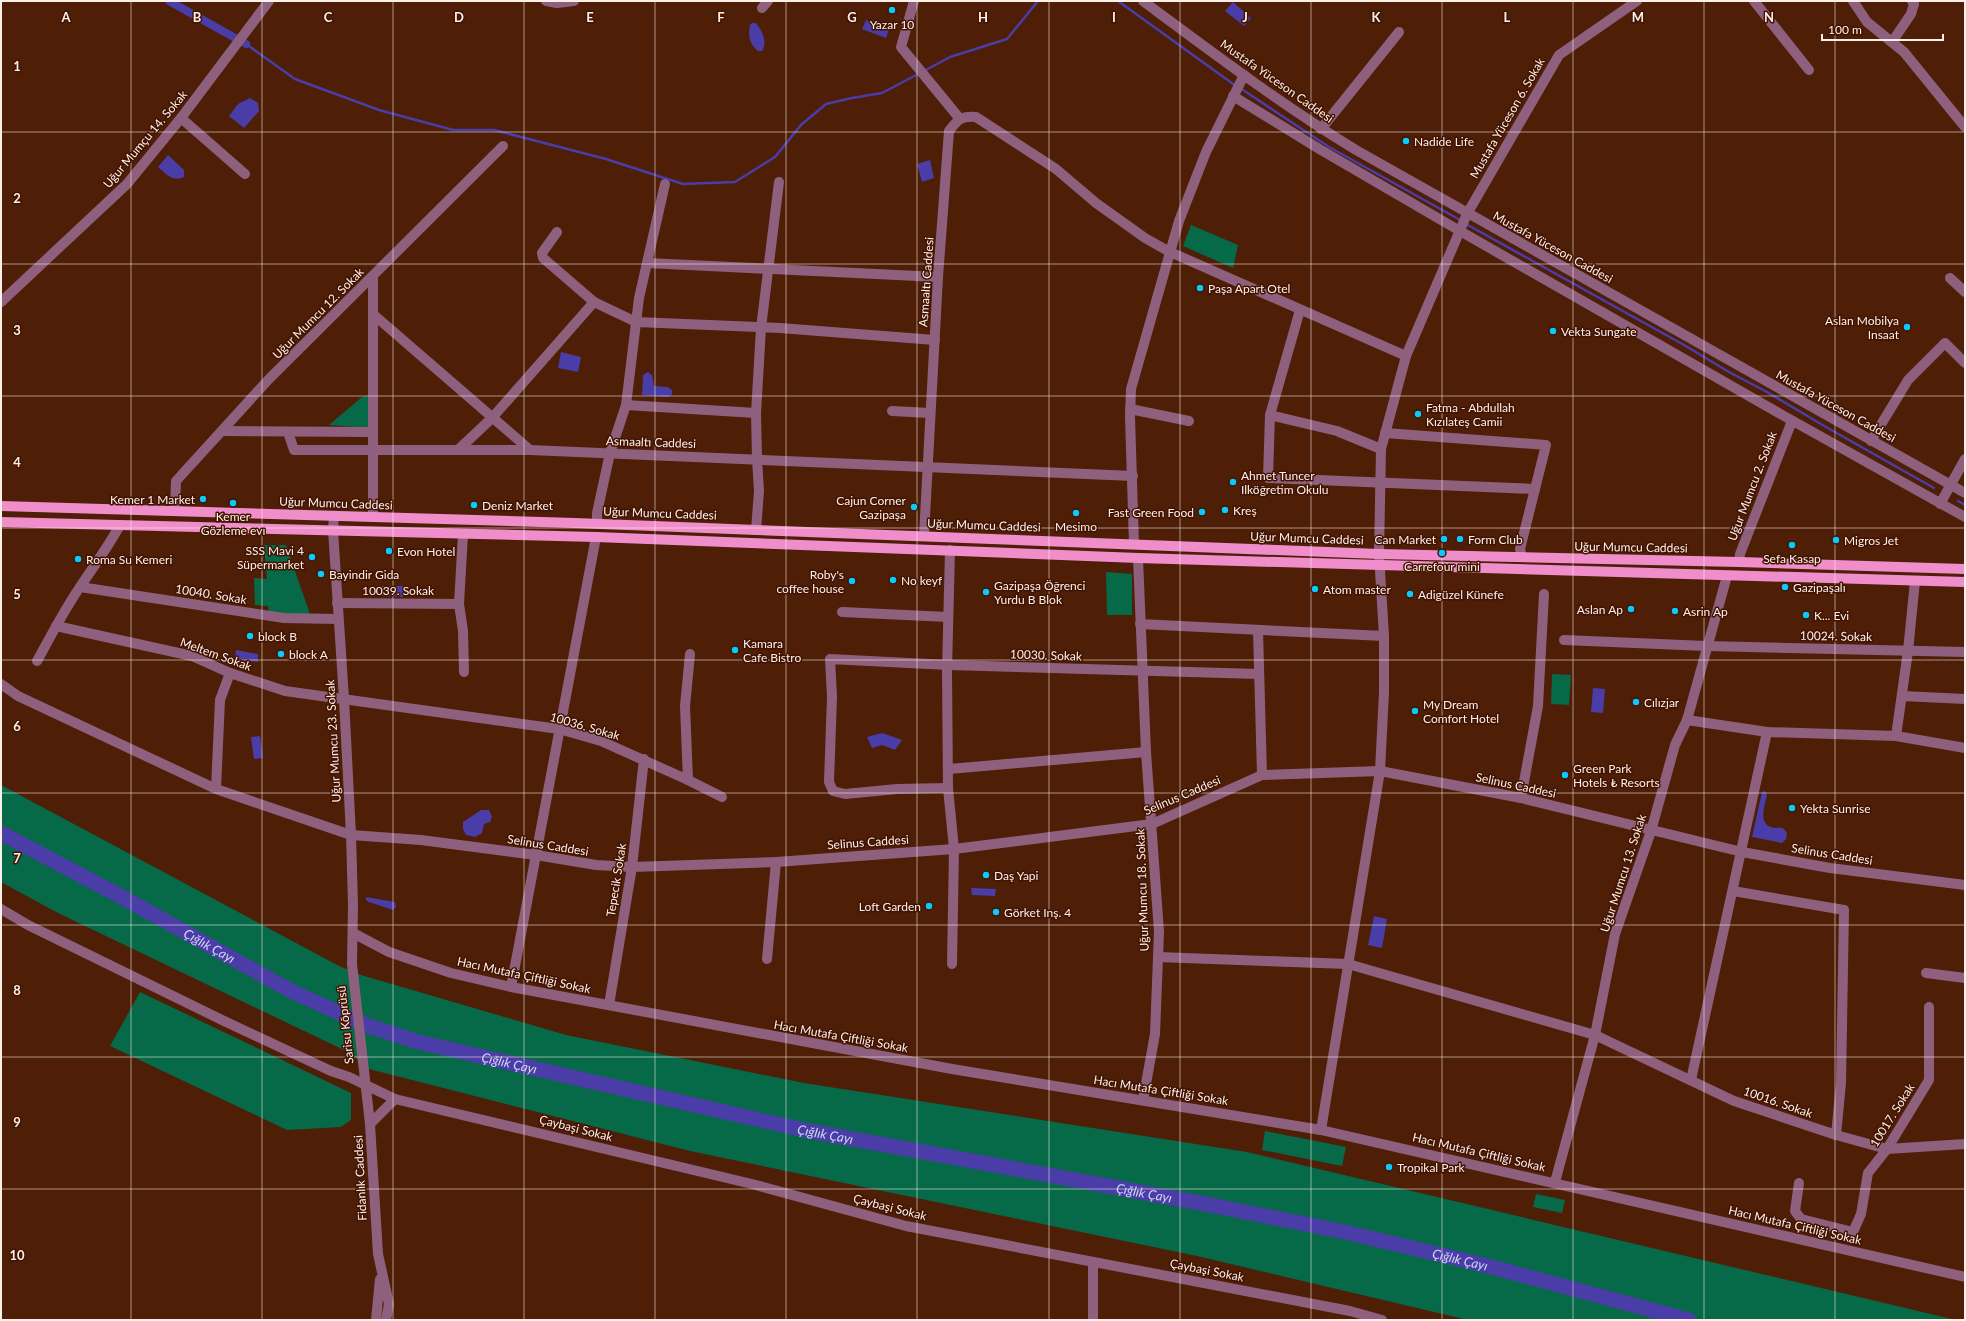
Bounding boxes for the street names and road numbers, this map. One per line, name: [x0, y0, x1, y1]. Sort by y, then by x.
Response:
street label: Mustafa Yüceson Caddesi: [1218, 36, 1337, 126]
street label: Mustafa Yüceson 6. Sokak: [1466, 54, 1548, 181]
street label: Uğur Mumçu 14. Sokak: [100, 86, 191, 191]
street label: Mustafa Yüceson Caddesi: [1491, 208, 1616, 286]
street label: Asmaaltı Caddesi: [915, 236, 937, 328]
street label: Uğur Mumcu 12. Sokak: [269, 264, 367, 362]
street label: Mustafa Yüceson Caddesi: [1774, 367, 1899, 445]
street label: Uğur Mumcu 2. Sokak: [1724, 428, 1780, 543]
street label: Asmaaltı Caddesi: [606, 433, 696, 451]
street label: Uğur Mumcu Caddesi: [279, 494, 393, 512]
street label: Uğur Mumcu Caddesi: [603, 504, 717, 522]
street label: Uğur Mumcu Caddesi: [927, 516, 1041, 534]
street label: Uğur Mumcu Caddesi: [1250, 529, 1364, 547]
street label: Uğur Mumcu Caddesi: [1574, 539, 1688, 555]
street label: 10040. Sokak: [174, 581, 249, 607]
street label: 10039. Sokak: [362, 583, 435, 598]
street label: 10024. Sokak: [1800, 628, 1873, 644]
street label: Meltem Sokak: [178, 634, 255, 674]
street label: 10030. Sokak: [1010, 646, 1083, 664]
street label: Uğur Mumcu 23. Sokak: [322, 678, 344, 803]
street label: 10036. Sokak: [548, 709, 623, 743]
street label: Selinus Caddesi: [1474, 769, 1558, 801]
street label: Selinus Caddesi: [1141, 772, 1223, 818]
street label: Uğur Mumcu 13. Sokak: [1597, 811, 1649, 934]
street label: Uğur Mumcu 18. Sokak: [1132, 827, 1152, 952]
street label: Selinus Caddesi: [506, 831, 590, 859]
street label: Selinus Caddesi: [827, 832, 910, 852]
street label: Selinus Caddesi: [1790, 840, 1874, 868]
street label: Tepecik Sokak: [603, 841, 629, 918]
street label: Hacı Mutafa Çiftliği Sokak: [456, 954, 593, 997]
street label: Sarisu Kōprüsü: [333, 985, 357, 1065]
street label: Hacı Mutafa Çiftliği Sokak: [773, 1017, 910, 1055]
street label: Hacı Mutafa Çiftliği Sokak: [1093, 1072, 1230, 1108]
street label: 10017. Sokak: [1867, 1080, 1918, 1150]
street label: 10016. Sokak: [1741, 1083, 1815, 1121]
street label: Çaybaşi Sokak: [538, 1112, 615, 1145]
street label: Hacı Mutafa Çiftliği Sokak: [1411, 1129, 1548, 1175]
street label: Fidanlık Caddesi: [350, 1135, 370, 1221]
street label: Çaybaşi Sokak: [852, 1191, 929, 1224]
street label: Hacı Mutafa Çiftliği Sokak: [1727, 1202, 1864, 1248]
street label: Çaybaşi Sokak: [1169, 1255, 1246, 1285]

